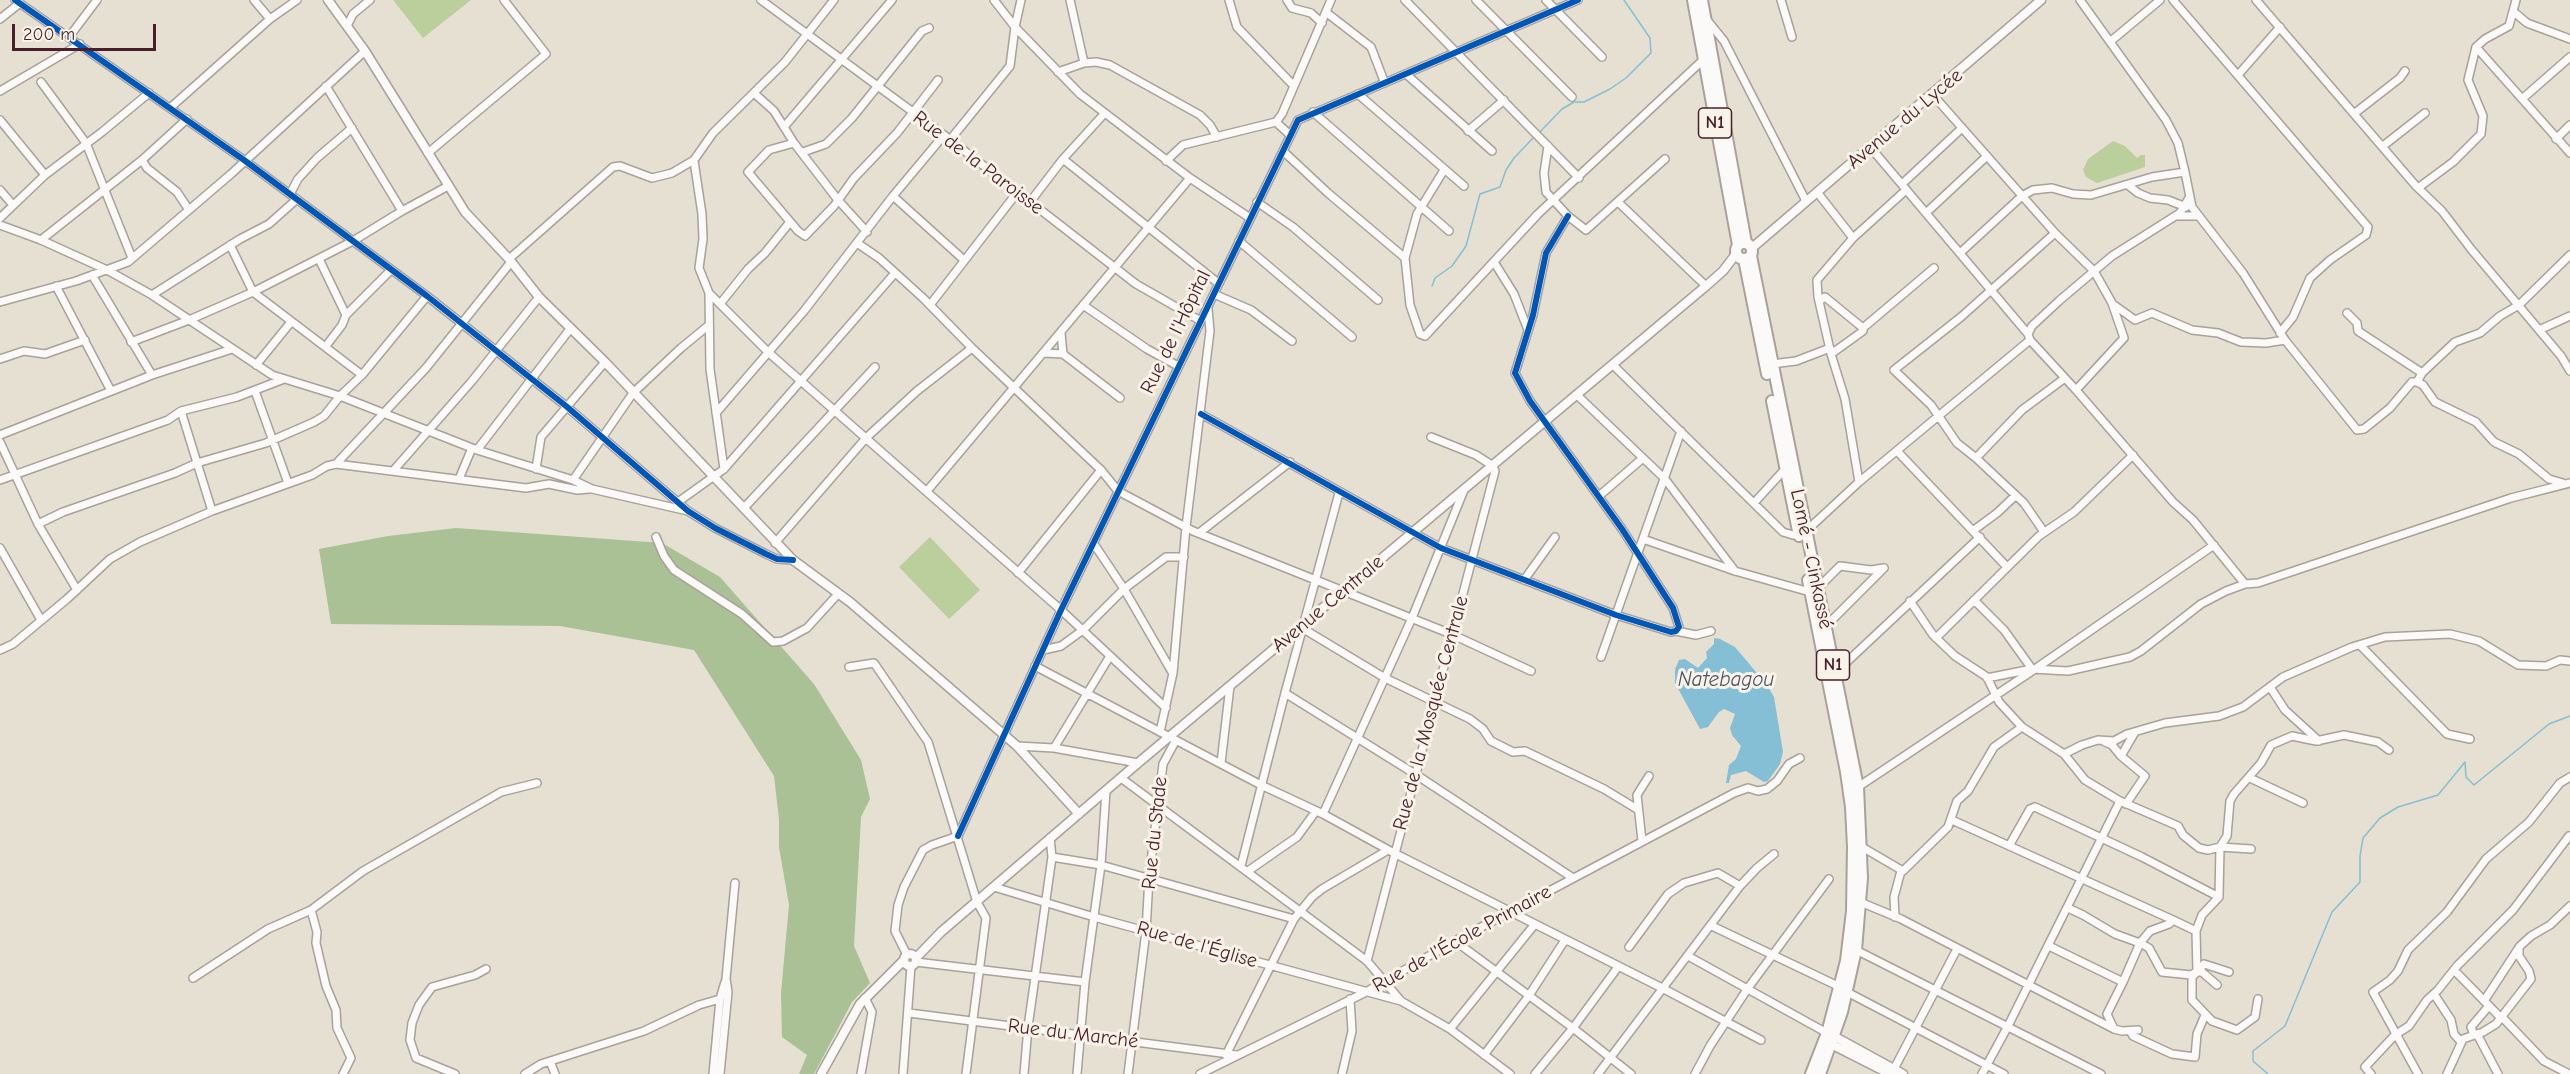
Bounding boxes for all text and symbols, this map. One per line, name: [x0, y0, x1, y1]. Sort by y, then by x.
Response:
scale bar: [15, 12, 159, 50]
text: 200 m: [23, 24, 75, 45]
street label: Avenue du Lycée: [1842, 64, 1968, 174]
street label: Rue de la Paroisse: [908, 106, 1048, 220]
road number: N1: [1698, 108, 1732, 138]
street label: Rue de l'Hôpital: [1136, 266, 1216, 398]
street label: Lomé - Cinkassé: [1784, 487, 1838, 631]
street label: Avenue Centrale: [1267, 550, 1389, 658]
street label: Rue de la Mosquée Centrale: [1388, 593, 1474, 833]
road number: N1: [1816, 650, 1850, 680]
water label: Natebagou: [1678, 667, 1774, 693]
street label: Rue du Stade: [1137, 775, 1173, 891]
street label: Rue de l'École Primaire: [1369, 880, 1555, 998]
street label: Rue de l'Église: [1134, 916, 1260, 974]
street label: Rue du Marché: [1006, 1014, 1140, 1054]

